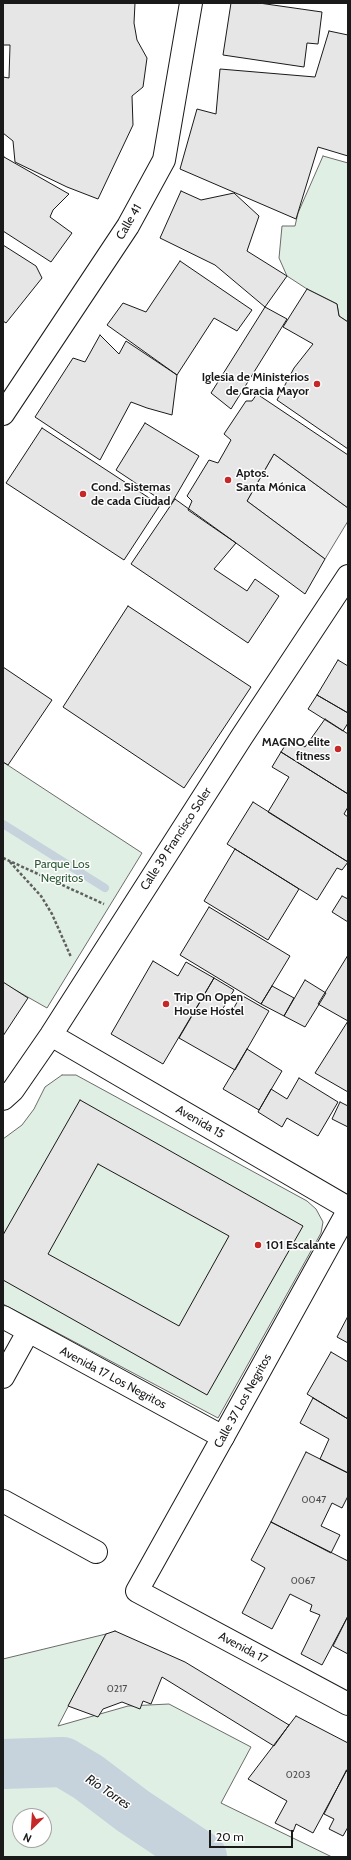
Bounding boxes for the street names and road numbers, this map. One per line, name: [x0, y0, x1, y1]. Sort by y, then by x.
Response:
street label: Calle 41: [113, 202, 145, 242]
street label: Calle 39 Francisco Soler: [137, 785, 215, 893]
street label: Avenida 15: [173, 1102, 227, 1142]
street label: Avenida 17 Los Negritos: [57, 1344, 169, 1412]
street label: Calle 37 Los Negritos: [211, 1351, 275, 1451]
street label: Avenida 17: [216, 1629, 270, 1667]

